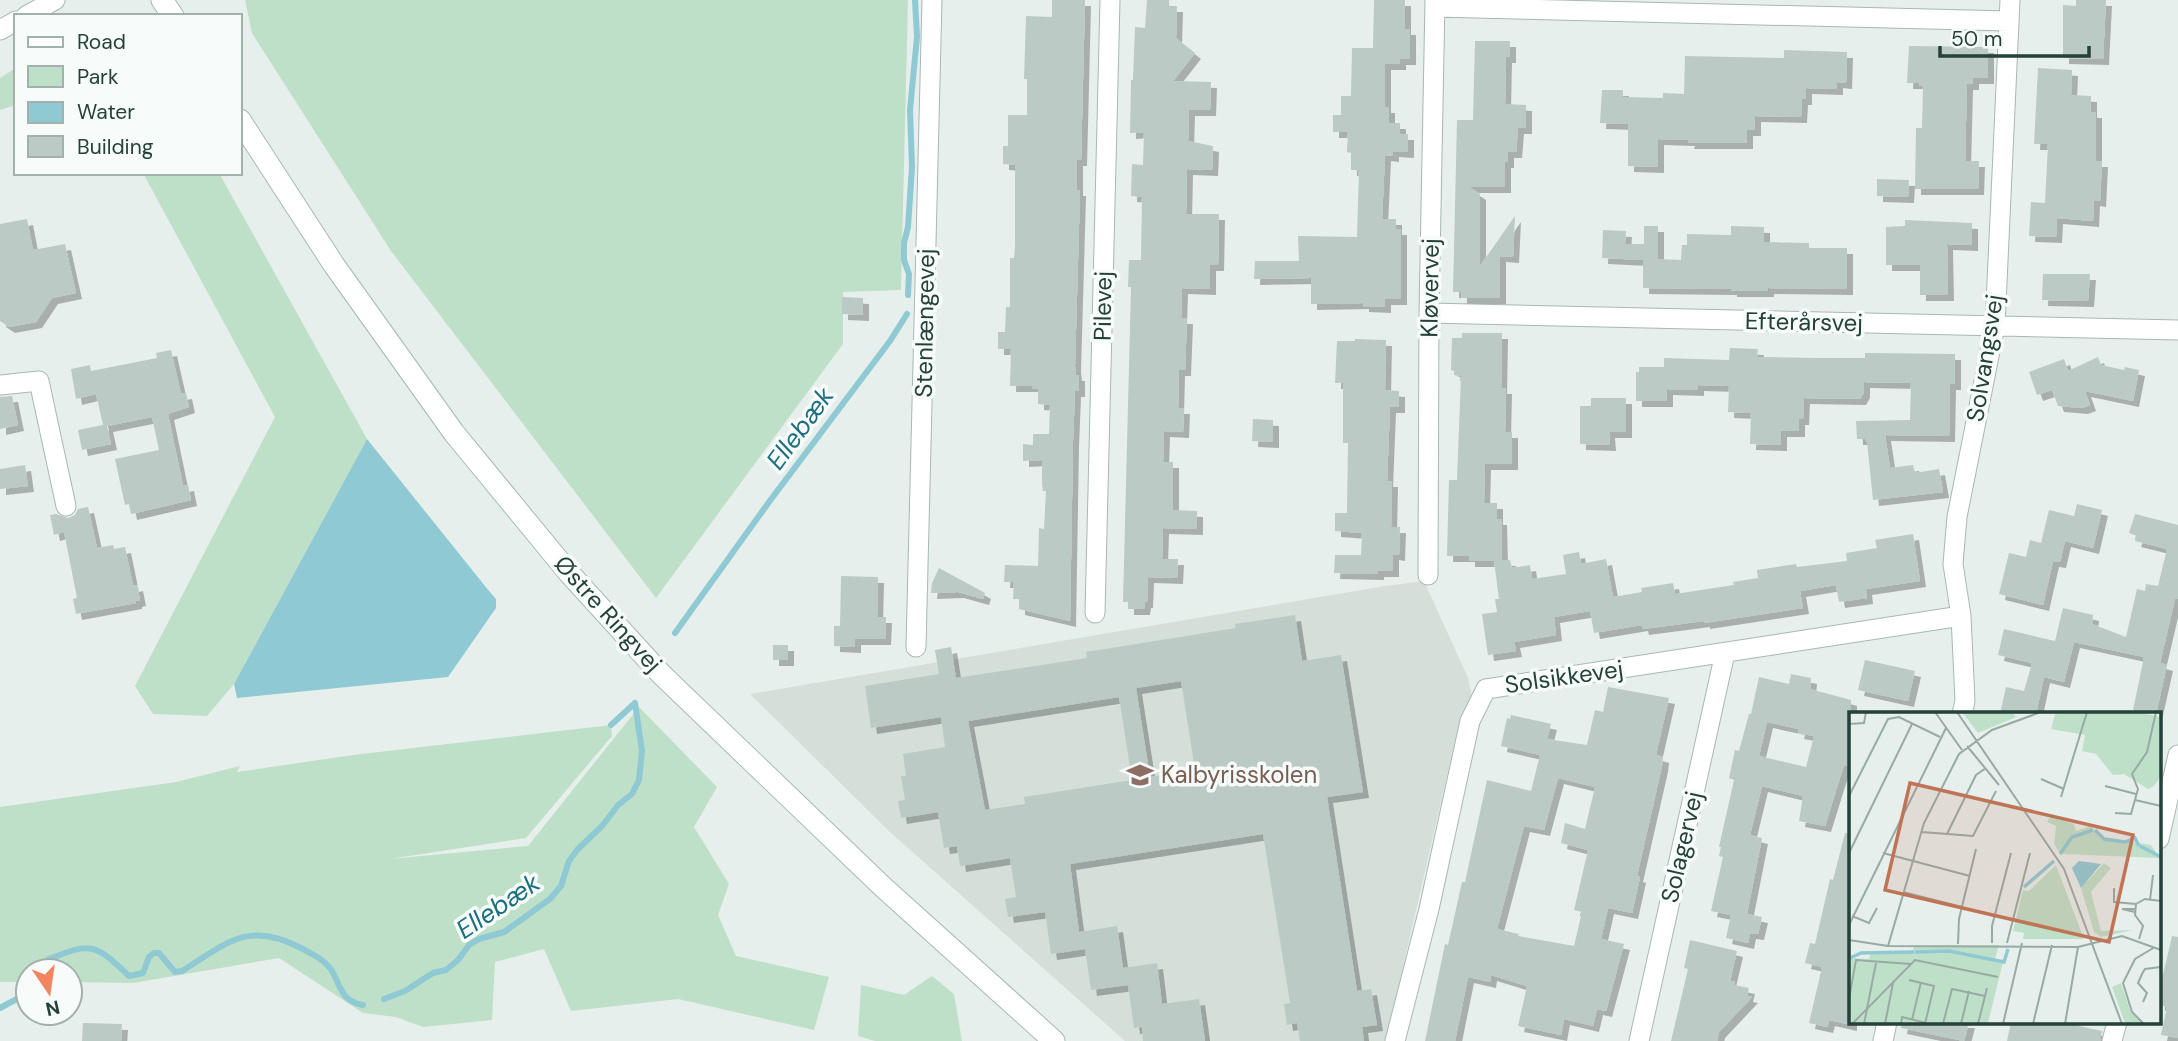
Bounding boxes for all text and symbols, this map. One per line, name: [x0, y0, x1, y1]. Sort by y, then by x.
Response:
legend: [14, 14, 242, 175]
scale bar: [1940, 14, 2089, 58]
text: 50 m: [1951, 25, 2002, 53]
text: Road: [77, 28, 126, 56]
text: Park: [77, 63, 119, 91]
text: Water: [77, 98, 135, 126]
text: Building: [77, 133, 154, 161]
street label: Kløvervej: [1413, 238, 1446, 338]
street label: Stenlængevej: [908, 248, 941, 398]
street label: Pilevej: [1086, 271, 1119, 341]
street label: Solvangsvej: [1959, 292, 2010, 424]
street label: Efterårsvej: [1745, 305, 1863, 338]
water label: Ellebæk: [759, 379, 842, 476]
street label: Østre Ringvej: [548, 549, 669, 679]
street label: Solsikkevej: [1503, 653, 1625, 700]
inset map: [1849, 712, 2160, 1024]
place label: Kalbyrisskolen: [1161, 759, 1317, 790]
school or university icon: Kalbyrisskolen: [1125, 760, 1155, 790]
street label: Solagervej: [1654, 788, 1709, 906]
water label: Ellebæk: [449, 865, 547, 946]
north arrow: [14, 957, 84, 1027]
text: N: [43, 994, 62, 1022]

